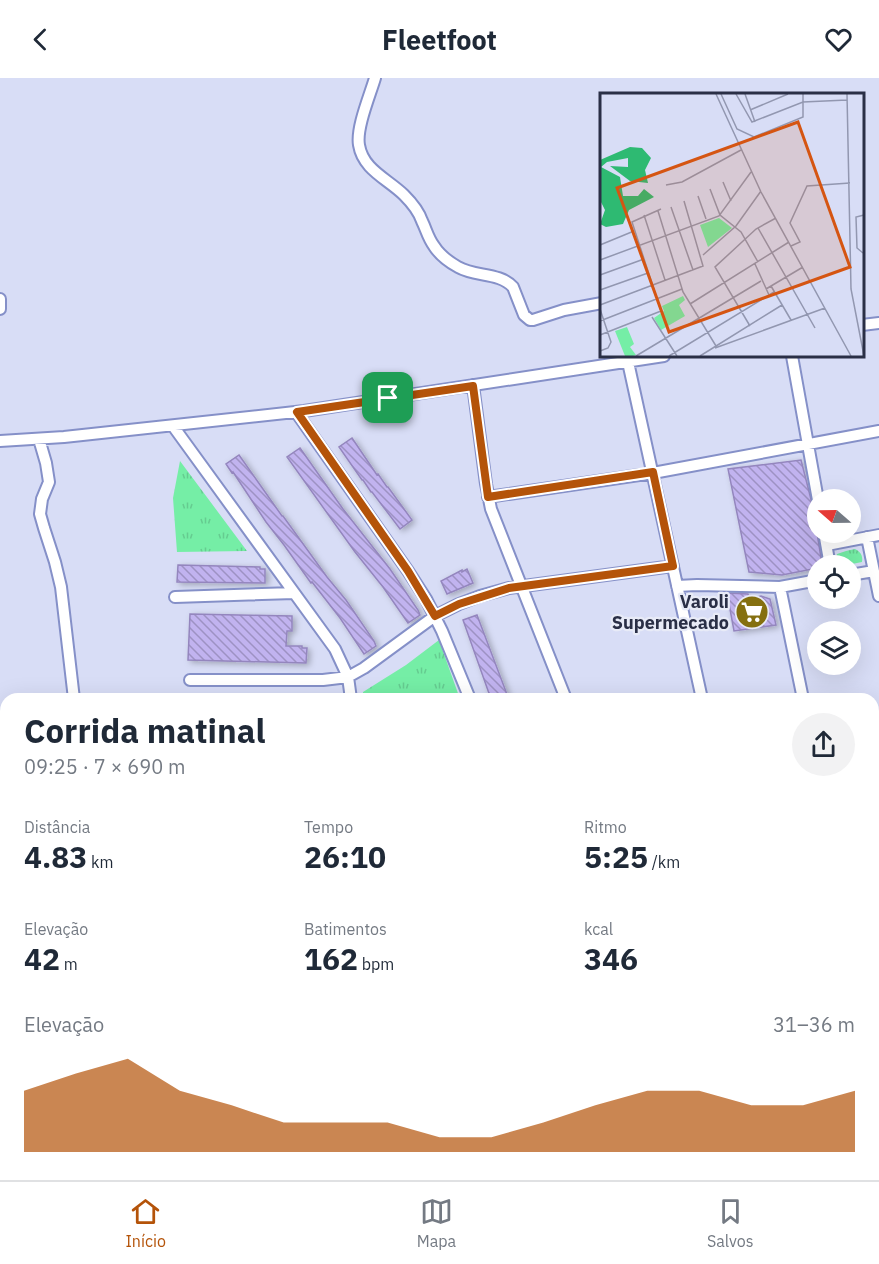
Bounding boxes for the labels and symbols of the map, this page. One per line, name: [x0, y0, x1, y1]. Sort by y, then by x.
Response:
inset map: [600, 93, 864, 357]
pin: [362, 372, 413, 423]
north arrow: [807, 489, 861, 543]
place label: Varoli Supermecado: [612, 590, 729, 634]
supermarket icon: Varoli Supermecado: [734, 594, 770, 630]

